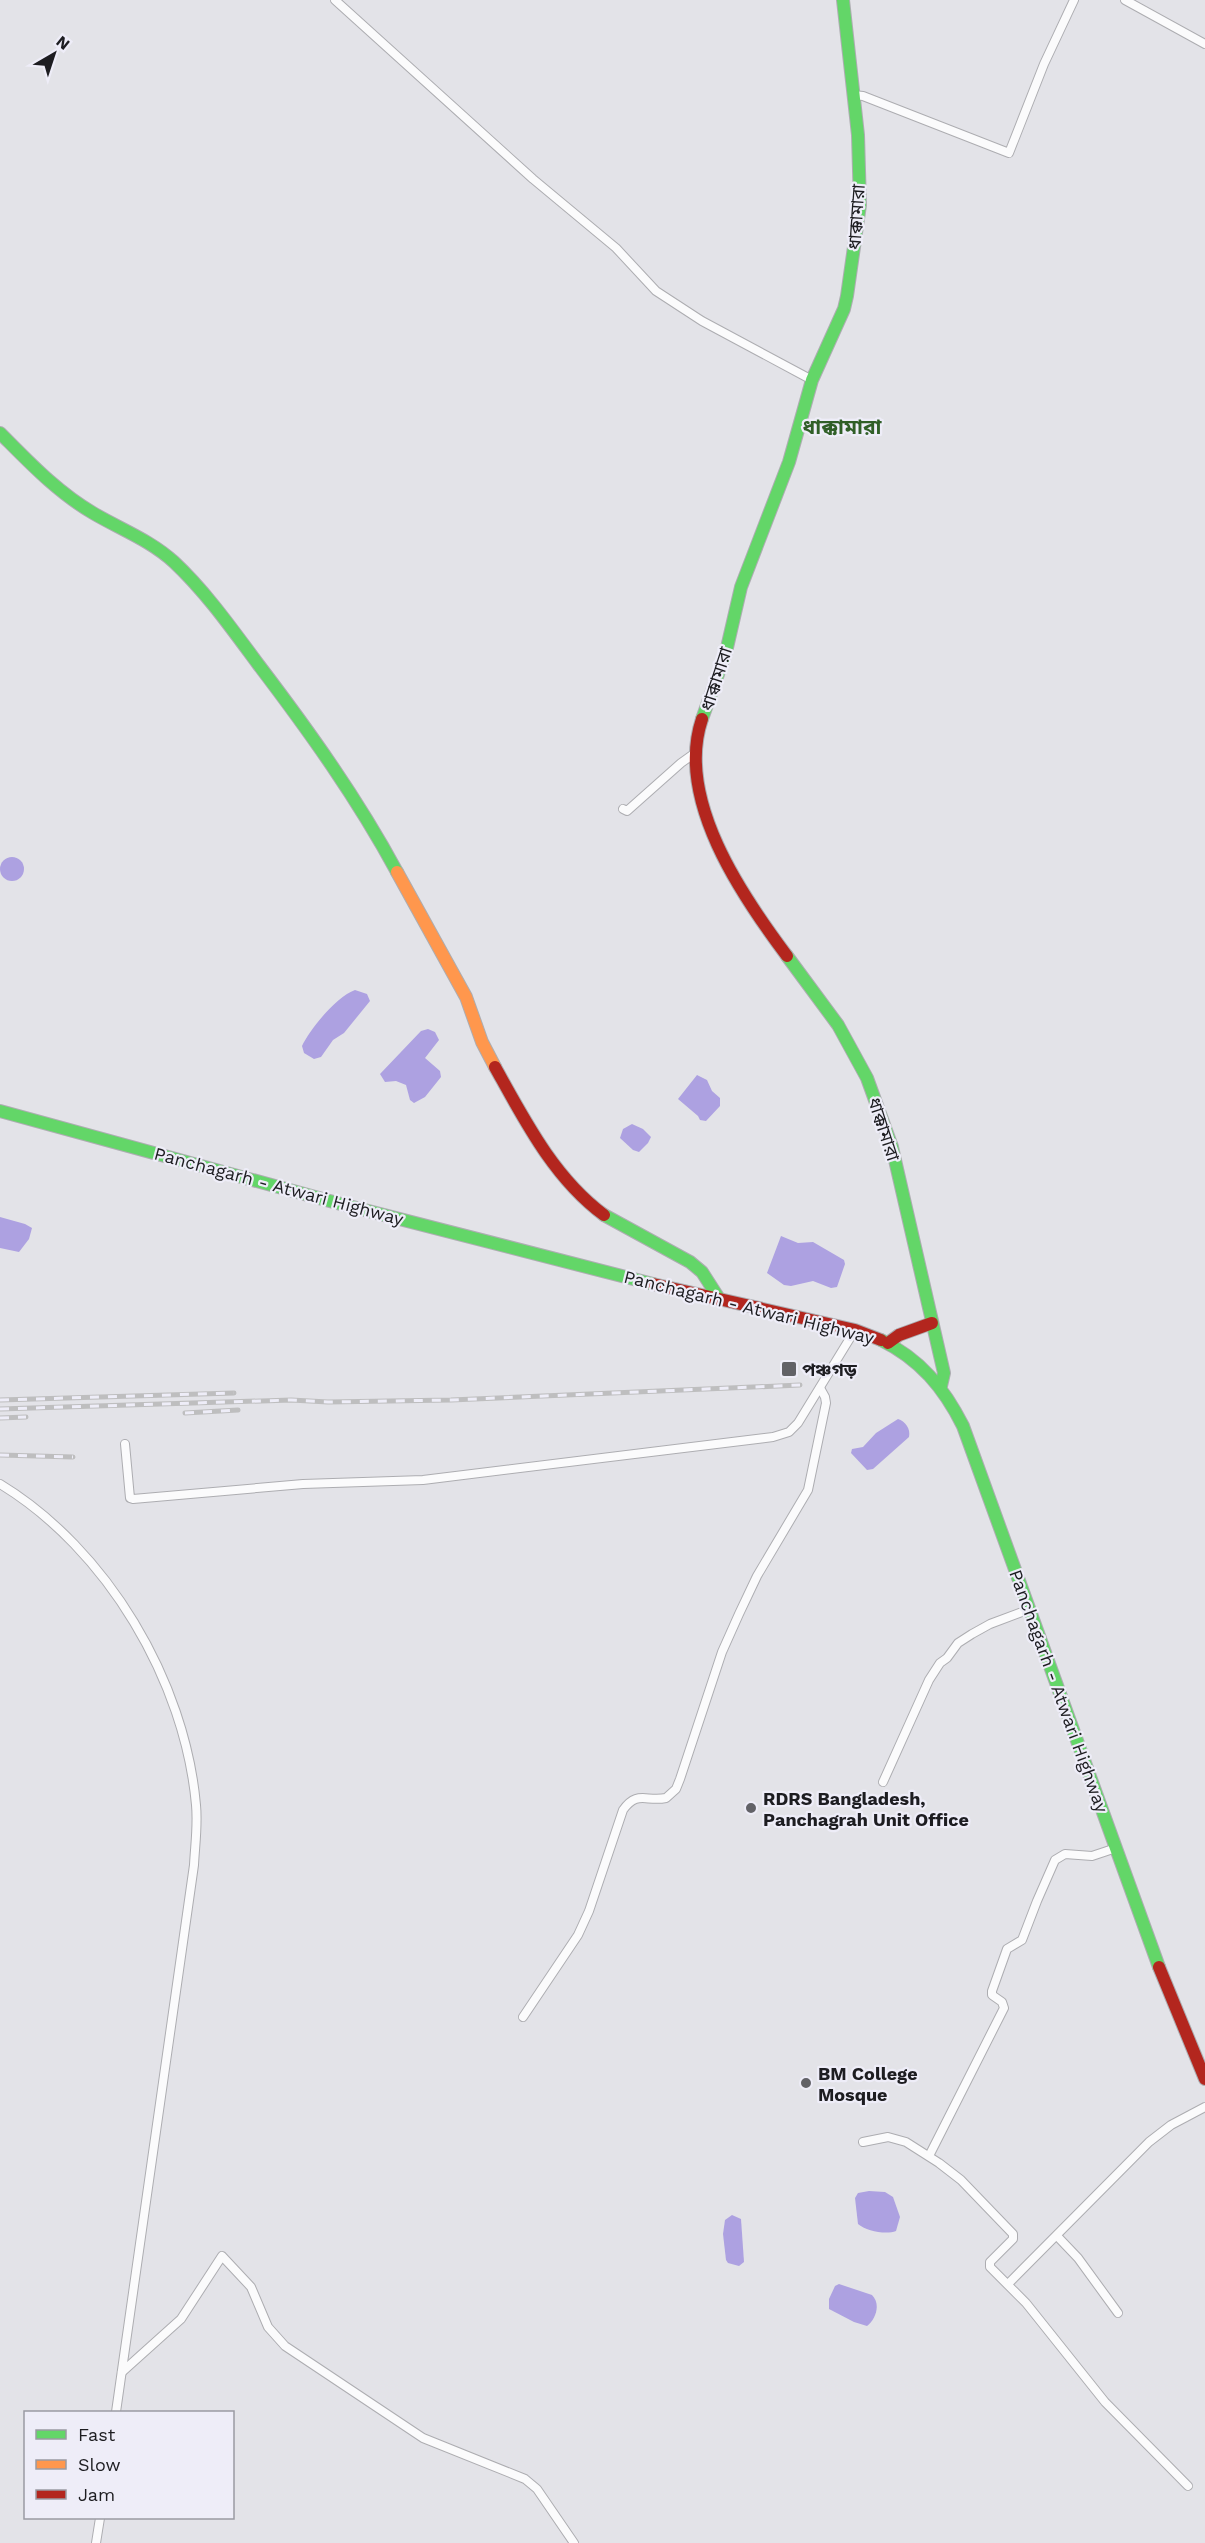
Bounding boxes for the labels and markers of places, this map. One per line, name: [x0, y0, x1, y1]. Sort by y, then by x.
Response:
place label: পঞ্চগড়: [802, 1359, 858, 1380]
marker: পঞ্চগড়: [780, 1360, 798, 1378]
place label: RDRS Bangladesh, Panchagrah Unit Office: [763, 1788, 969, 1830]
marker: RDRS Bangladesh, Panchagrah Unit Office: [744, 1801, 758, 1815]
place label: BM College Mosque: [818, 2063, 918, 2105]
marker: BM College Mosque: [799, 2076, 813, 2090]

